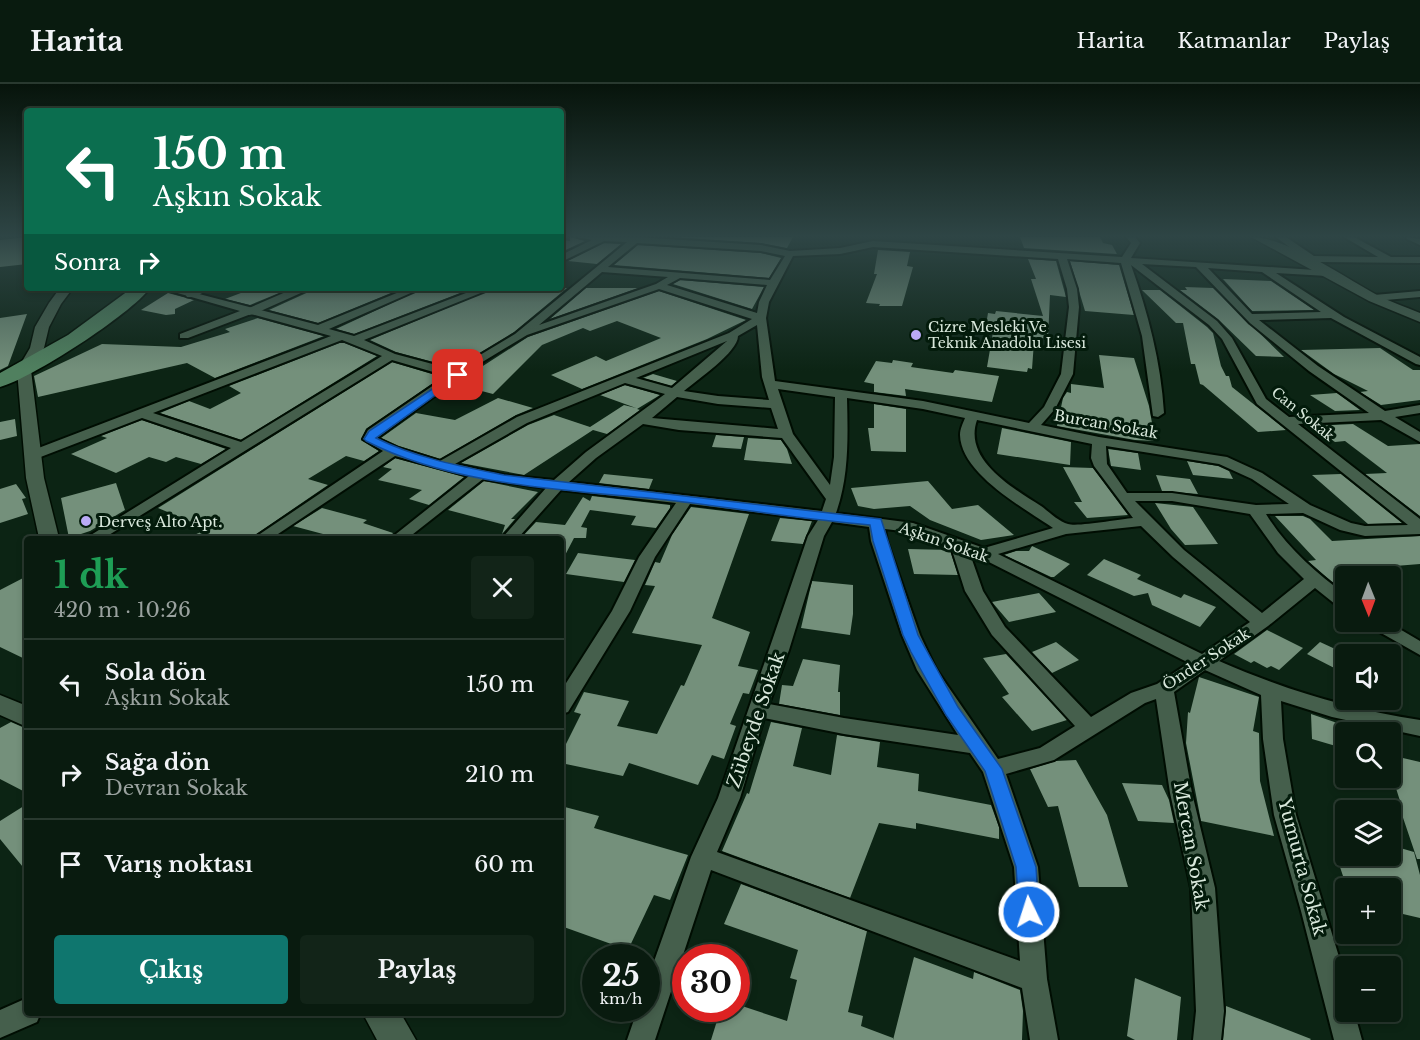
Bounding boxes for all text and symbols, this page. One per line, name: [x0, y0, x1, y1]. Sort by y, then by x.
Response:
text: Harita: [30, 24, 123, 59]
text: Harita: [1077, 28, 1144, 54]
text: Katmanlar: [1177, 28, 1290, 54]
text: Paylaş: [1323, 28, 1390, 54]
text: 150 m: [153, 128, 286, 180]
icon: left: [54, 132, 132, 210]
text: Aşkın Sokak: [153, 180, 322, 213]
icon: right: [132, 246, 165, 279]
text: Sonra: [54, 249, 120, 276]
place label: Cizre Mesleki Ve Teknik Anadolu Lisesi: [928, 318, 1086, 352]
marker: Cizre Mesleki Ve Teknik Anadolu Lisesi: [909, 328, 923, 342]
pin: [432, 349, 483, 400]
icon: arrive: [441, 358, 474, 391]
street label: Can Sokak: [1268, 383, 1338, 445]
street label: Burcan Sokak: [1052, 405, 1160, 443]
place label: Derveş Alto Apt.: [98, 512, 222, 531]
marker: Derveş Alto Apt.: [79, 514, 93, 528]
street label: Aşkın Sokak: [896, 517, 992, 566]
text: 1 dk: [54, 553, 128, 598]
button: close: [471, 556, 534, 619]
north arrow: [1335, 566, 1401, 632]
map controls: [1335, 566, 1401, 1022]
text: 420 m · 10:26: [54, 598, 191, 622]
street label: Önder Sokak: [1159, 623, 1254, 694]
button: sound: [1335, 644, 1401, 710]
street label: Zübeyde Sokak: [722, 649, 790, 791]
text: Sola dön: [105, 659, 206, 686]
icon: left: [54, 668, 87, 701]
text: 150 m: [466, 671, 534, 698]
text: Aşkın Sokak: [105, 686, 230, 710]
button: search: [1335, 722, 1401, 788]
text: Sağa dön: [105, 749, 210, 776]
icon: right: [54, 758, 87, 791]
text: 210 m: [465, 761, 534, 788]
text: Devran Sokak: [105, 776, 248, 800]
street label: Mercan Sokak: [1169, 780, 1213, 912]
street label: Yumurta Sokak: [1273, 795, 1331, 938]
button: layers: [1335, 800, 1401, 866]
icon: arrive: [54, 848, 87, 881]
text: Varış noktası: [105, 851, 253, 878]
text: 60 m: [474, 851, 534, 878]
button: +: [1335, 878, 1401, 944]
position arrow: [997, 880, 1061, 944]
button: Çıkış: [54, 935, 288, 1004]
button: Paylaş: [300, 935, 534, 1004]
speed limit sign: 30: [672, 944, 750, 1022]
button: −: [1335, 956, 1401, 1022]
text: 25: [602, 957, 640, 994]
text: km/h: [600, 989, 642, 1008]

